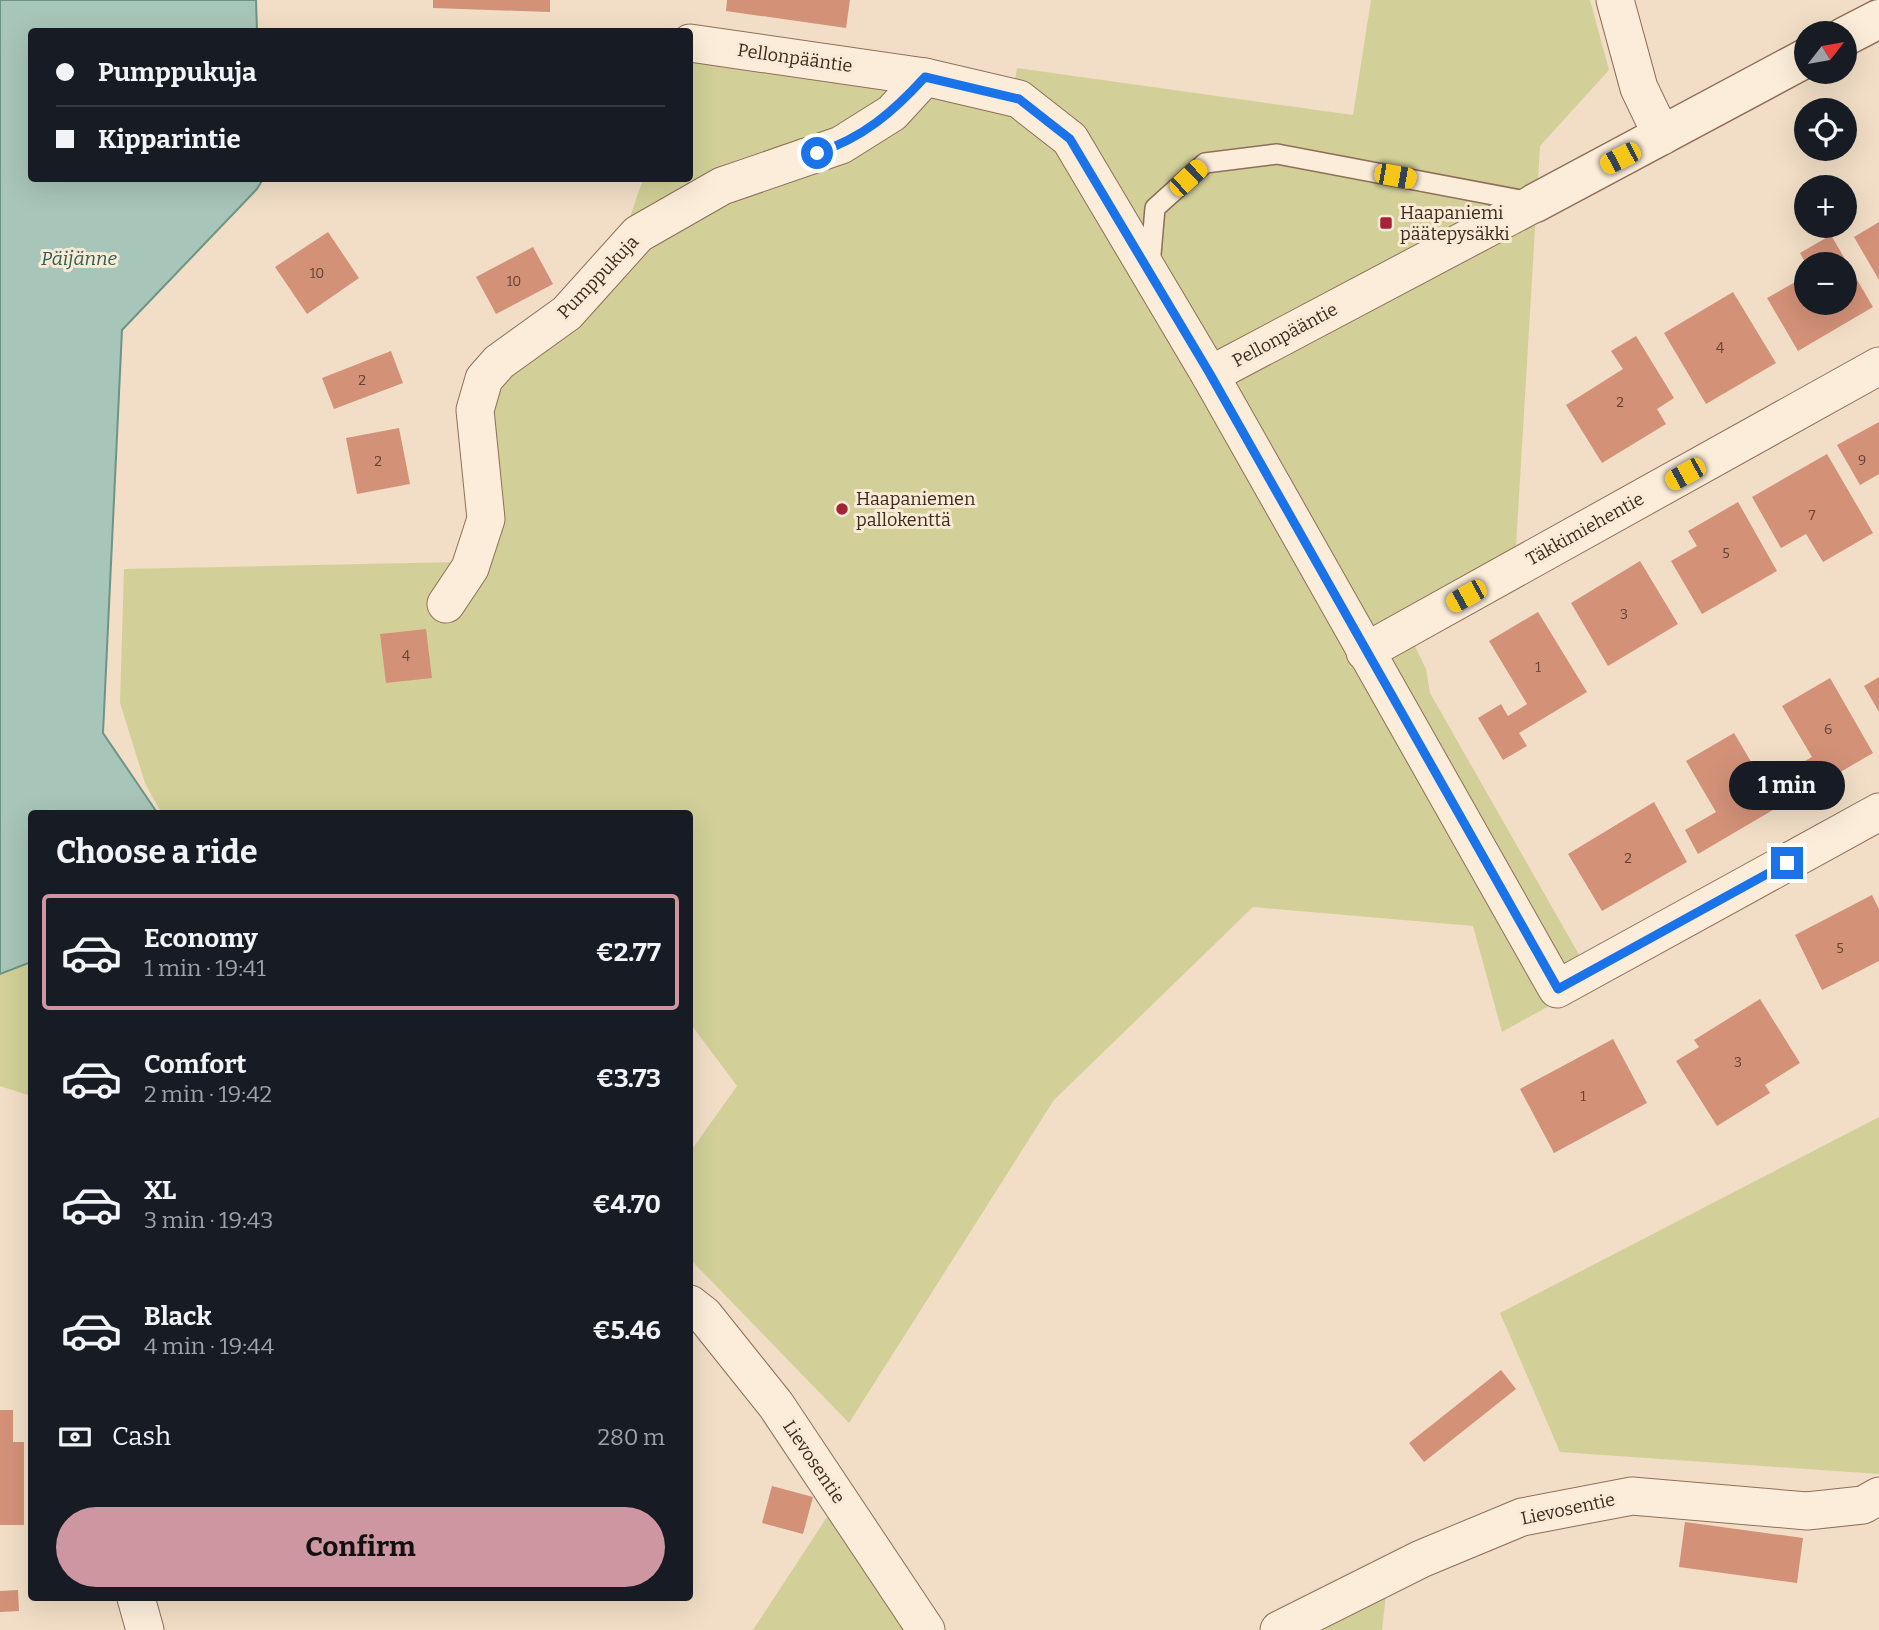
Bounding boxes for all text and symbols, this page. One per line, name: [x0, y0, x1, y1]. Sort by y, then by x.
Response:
north arrow: [1794, 21, 1857, 84]
map controls: [1794, 21, 1857, 315]
street label: Pellonpääntie: [736, 39, 854, 77]
text: Pumppukuja: [98, 57, 257, 88]
button: locate: [1794, 98, 1857, 161]
text: Kipparintie: [98, 124, 241, 155]
route start: [801, 137, 833, 169]
car: [1597, 139, 1644, 177]
car: [1166, 156, 1211, 200]
car: [1373, 162, 1418, 190]
button: +: [1794, 175, 1857, 238]
place label: Haapaniemi päätepysäkki: [1400, 202, 1510, 245]
marker: Haapaniemi päätepysäkki: [1378, 215, 1394, 231]
street label: Pumppukuja: [553, 231, 643, 323]
water label: Päijänne: [41, 247, 118, 270]
button: −: [1794, 252, 1857, 315]
house number: 10: [310, 265, 324, 282]
house number: 10: [507, 273, 521, 290]
street label: Pellonpääntie: [1229, 298, 1341, 372]
house number: 4: [1716, 340, 1724, 357]
house number: 2: [358, 372, 366, 389]
house number: 2: [1616, 394, 1624, 411]
house number: 9: [1858, 452, 1866, 469]
house number: 2: [374, 453, 382, 470]
car: [1662, 455, 1709, 493]
place label: Haapaniemen pallokenttä: [856, 488, 976, 531]
street label: Täkkimiehentie: [1522, 488, 1648, 570]
marker: Haapaniemen pallokenttä: [834, 501, 850, 517]
house number: 7: [1808, 507, 1816, 524]
house number: 5: [1722, 545, 1730, 562]
car: [1443, 577, 1490, 615]
house number: 3: [1620, 606, 1628, 623]
house number: 4: [402, 648, 410, 665]
house number: 1: [1535, 659, 1541, 676]
house number: 6: [1824, 721, 1832, 738]
callout: 1 min: [1729, 762, 1845, 810]
text: 1 min: [1758, 771, 1816, 799]
text: Choose a ride: [56, 833, 257, 871]
route end: [1771, 847, 1803, 879]
house number: 2: [1624, 850, 1632, 867]
icon: car: [60, 921, 123, 984]
text: Economy: [144, 923, 258, 954]
text: €2.77: [596, 937, 661, 968]
house number: 5: [1836, 940, 1844, 957]
text: 1 min · 19:41: [144, 954, 266, 982]
icon: car: [60, 1047, 123, 1110]
text: Comfort: [144, 1049, 247, 1080]
house number: 3: [1734, 1054, 1742, 1071]
text: €3.73: [596, 1063, 661, 1094]
text: 2 min · 19:42: [144, 1080, 272, 1108]
house number: 1: [1580, 1088, 1586, 1105]
icon: car: [60, 1173, 123, 1236]
text: XL: [144, 1175, 176, 1206]
text: €4.70: [592, 1189, 661, 1220]
text: 3 min · 19:43: [144, 1206, 273, 1234]
icon: car: [60, 1299, 123, 1362]
text: Black: [144, 1301, 212, 1332]
text: €5.46: [593, 1315, 661, 1346]
text: 4 min · 19:44: [144, 1332, 274, 1360]
street label: Lievosentie: [778, 1416, 850, 1508]
icon: cash: [56, 1418, 94, 1456]
text: Cash: [112, 1421, 171, 1452]
text: 280 m: [597, 1423, 665, 1451]
street label: Lievosentie: [1519, 1488, 1617, 1530]
button: Confirm: [56, 1507, 665, 1587]

